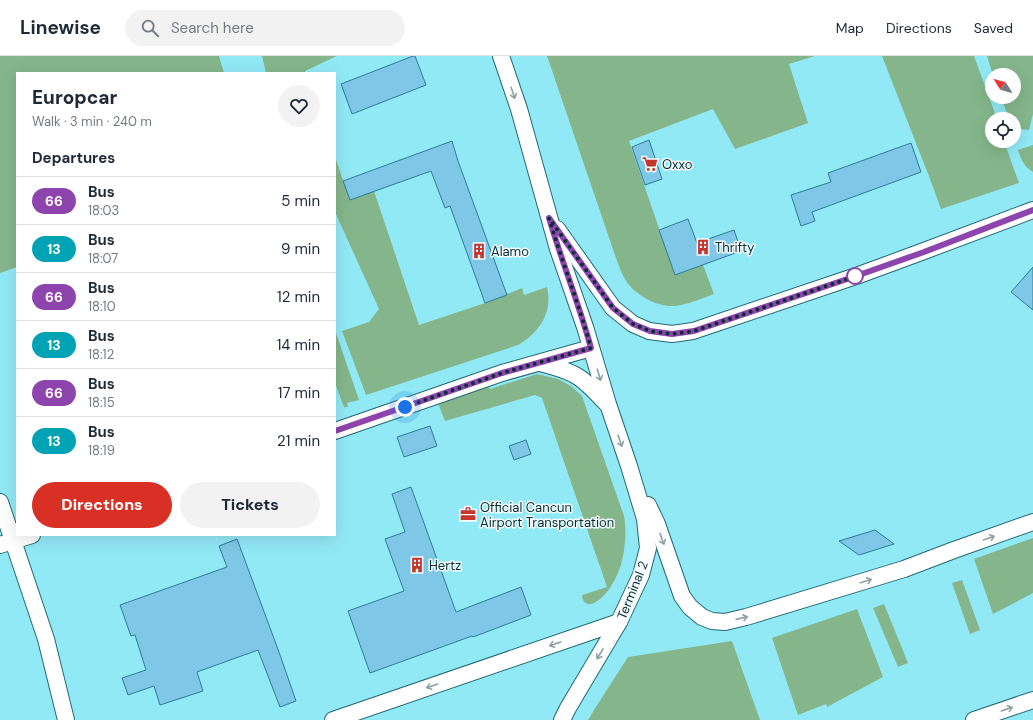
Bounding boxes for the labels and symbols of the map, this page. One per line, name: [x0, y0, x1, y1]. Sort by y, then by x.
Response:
north arrow: [985, 68, 1021, 104]
one-way arrow: [510, 87, 518, 99]
supermarket icon: Oxxo: [641, 155, 659, 173]
place label: Oxxo: [662, 156, 693, 173]
building icon: Thrifty: [694, 238, 712, 256]
place label: Thrifty: [715, 239, 754, 256]
building icon: Alamo: [470, 242, 488, 260]
place label: Alamo: [491, 243, 529, 260]
unlabelled marker: [846, 267, 864, 285]
one-way arrow: [596, 368, 603, 381]
your location: [395, 397, 415, 417]
one-way arrow: [617, 434, 625, 446]
place label: Official Cancun Airport Transportation: [480, 499, 614, 531]
office icon: Official Cancun Airport Transportation: [459, 505, 477, 523]
one-way arrow: [659, 533, 667, 545]
one-way arrow: [982, 533, 994, 541]
building icon: Hertz: [408, 556, 426, 574]
place label: Hertz: [429, 557, 461, 574]
street label: Terminal 2: [613, 559, 652, 622]
one-way arrow: [860, 576, 872, 584]
one-way arrow: [735, 614, 748, 622]
one-way arrow: [549, 641, 562, 648]
one-way arrow: [596, 648, 604, 659]
one-way arrow: [427, 682, 439, 690]
one-way arrow: [1000, 705, 1013, 712]

